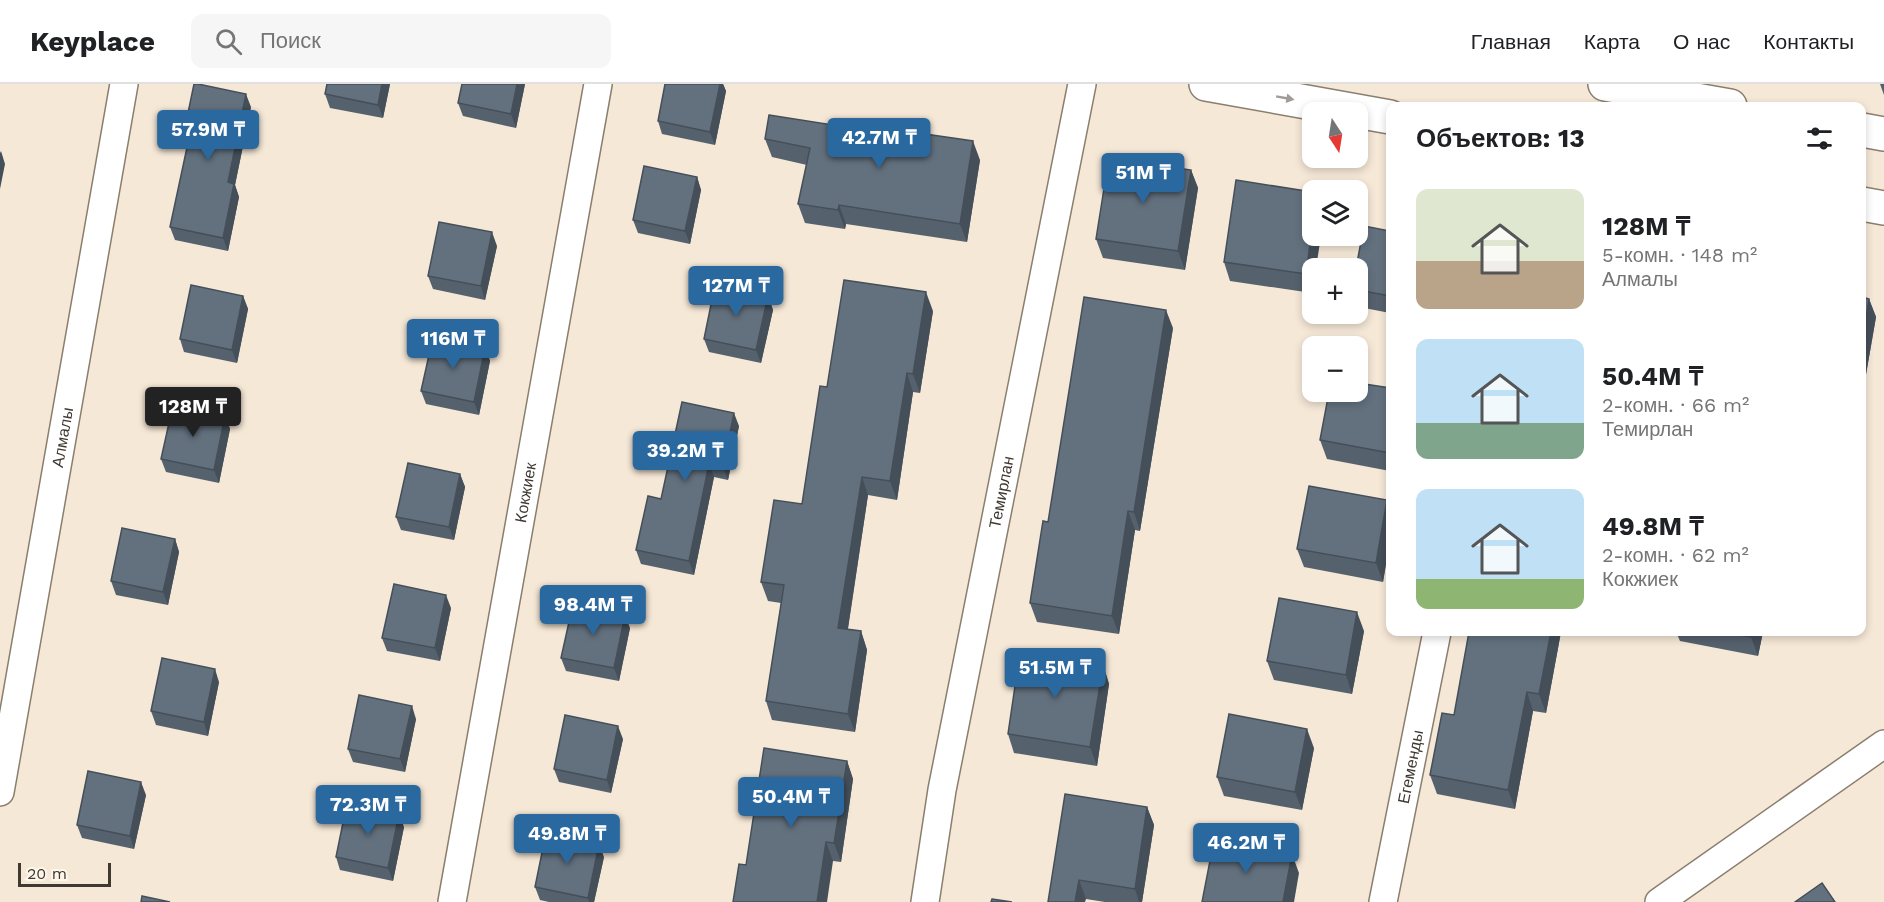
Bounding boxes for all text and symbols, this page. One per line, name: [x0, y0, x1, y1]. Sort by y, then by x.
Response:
search box: [191, 14, 611, 68]
text: Keyplace: [30, 25, 155, 58]
icon: search: [212, 25, 245, 58]
text: Поиск: [260, 28, 321, 53]
text: Главная: [1471, 29, 1551, 54]
text: Карта: [1584, 29, 1640, 54]
text: О нас: [1673, 29, 1730, 54]
text: Контакты: [1763, 29, 1854, 54]
one-way arrow: [1275, 94, 1294, 103]
north arrow: [1302, 102, 1368, 168]
map controls: [1302, 102, 1368, 402]
pin: 57.9M ₸: [153, 110, 263, 161]
text: 57.9M ₸: [171, 117, 245, 141]
pin: 42.7M ₸: [824, 118, 934, 169]
icon: filters: [1803, 122, 1836, 155]
text: Объектов: 13: [1416, 123, 1585, 153]
text: 42.7M ₸: [841, 125, 917, 149]
pin: 51M ₸: [1101, 153, 1185, 204]
text: 51M ₸: [1115, 160, 1171, 184]
button: layers: [1302, 180, 1368, 246]
text: 128M ₸: [1602, 211, 1690, 241]
icon: home: [1464, 213, 1536, 285]
text: 5-комн. · 148 m²: [1602, 243, 1757, 267]
button: +: [1302, 258, 1368, 324]
pin: 127M ₸: [687, 266, 785, 317]
text: Алмалы: [1602, 267, 1678, 291]
text: 127M ₸: [702, 273, 770, 297]
pin: 116M ₸: [404, 319, 502, 370]
text: 116M ₸: [421, 326, 485, 350]
button: −: [1302, 336, 1368, 402]
text: 50.4M ₸: [1602, 361, 1703, 391]
icon: home: [1464, 363, 1536, 435]
pin: 128M ₸: [144, 387, 242, 438]
text: 2-комн. · 66 m²: [1602, 393, 1749, 417]
text: 128M ₸: [159, 394, 227, 418]
street label: Алмалы: [48, 406, 77, 469]
text: Темирлан: [1602, 417, 1693, 441]
pin: 39.2M ₸: [630, 431, 740, 482]
text: 39.2M ₸: [647, 438, 723, 462]
street label: Темирлан: [985, 454, 1018, 530]
street label: Кокжиек: [511, 460, 540, 524]
text: 49.8M ₸: [1602, 511, 1704, 541]
icon: home: [1464, 513, 1536, 585]
text: 2-комн. · 62 m²: [1602, 543, 1749, 567]
text: Кокжиек: [1602, 567, 1678, 591]
pin: 98.4M ₸: [538, 585, 648, 636]
text: 98.4M ₸: [554, 592, 632, 616]
pin: 51.5M ₸: [1000, 648, 1110, 699]
text: 51.5M ₸: [1019, 655, 1091, 679]
street label: Егеменды: [1394, 728, 1427, 805]
pin: 50.4M ₸: [736, 777, 846, 828]
text: 50.4M ₸: [752, 784, 830, 808]
pin: 72.3M ₸: [313, 785, 423, 836]
text: 72.3M ₸: [330, 792, 406, 816]
pin: 49.8M ₸: [512, 814, 622, 865]
text: 49.8M ₸: [528, 821, 606, 845]
pin: 46.2M ₸: [1191, 823, 1301, 874]
text: 46.2M ₸: [1207, 830, 1285, 854]
scale bar: [18, 860, 111, 888]
text: 20 m: [27, 864, 67, 883]

